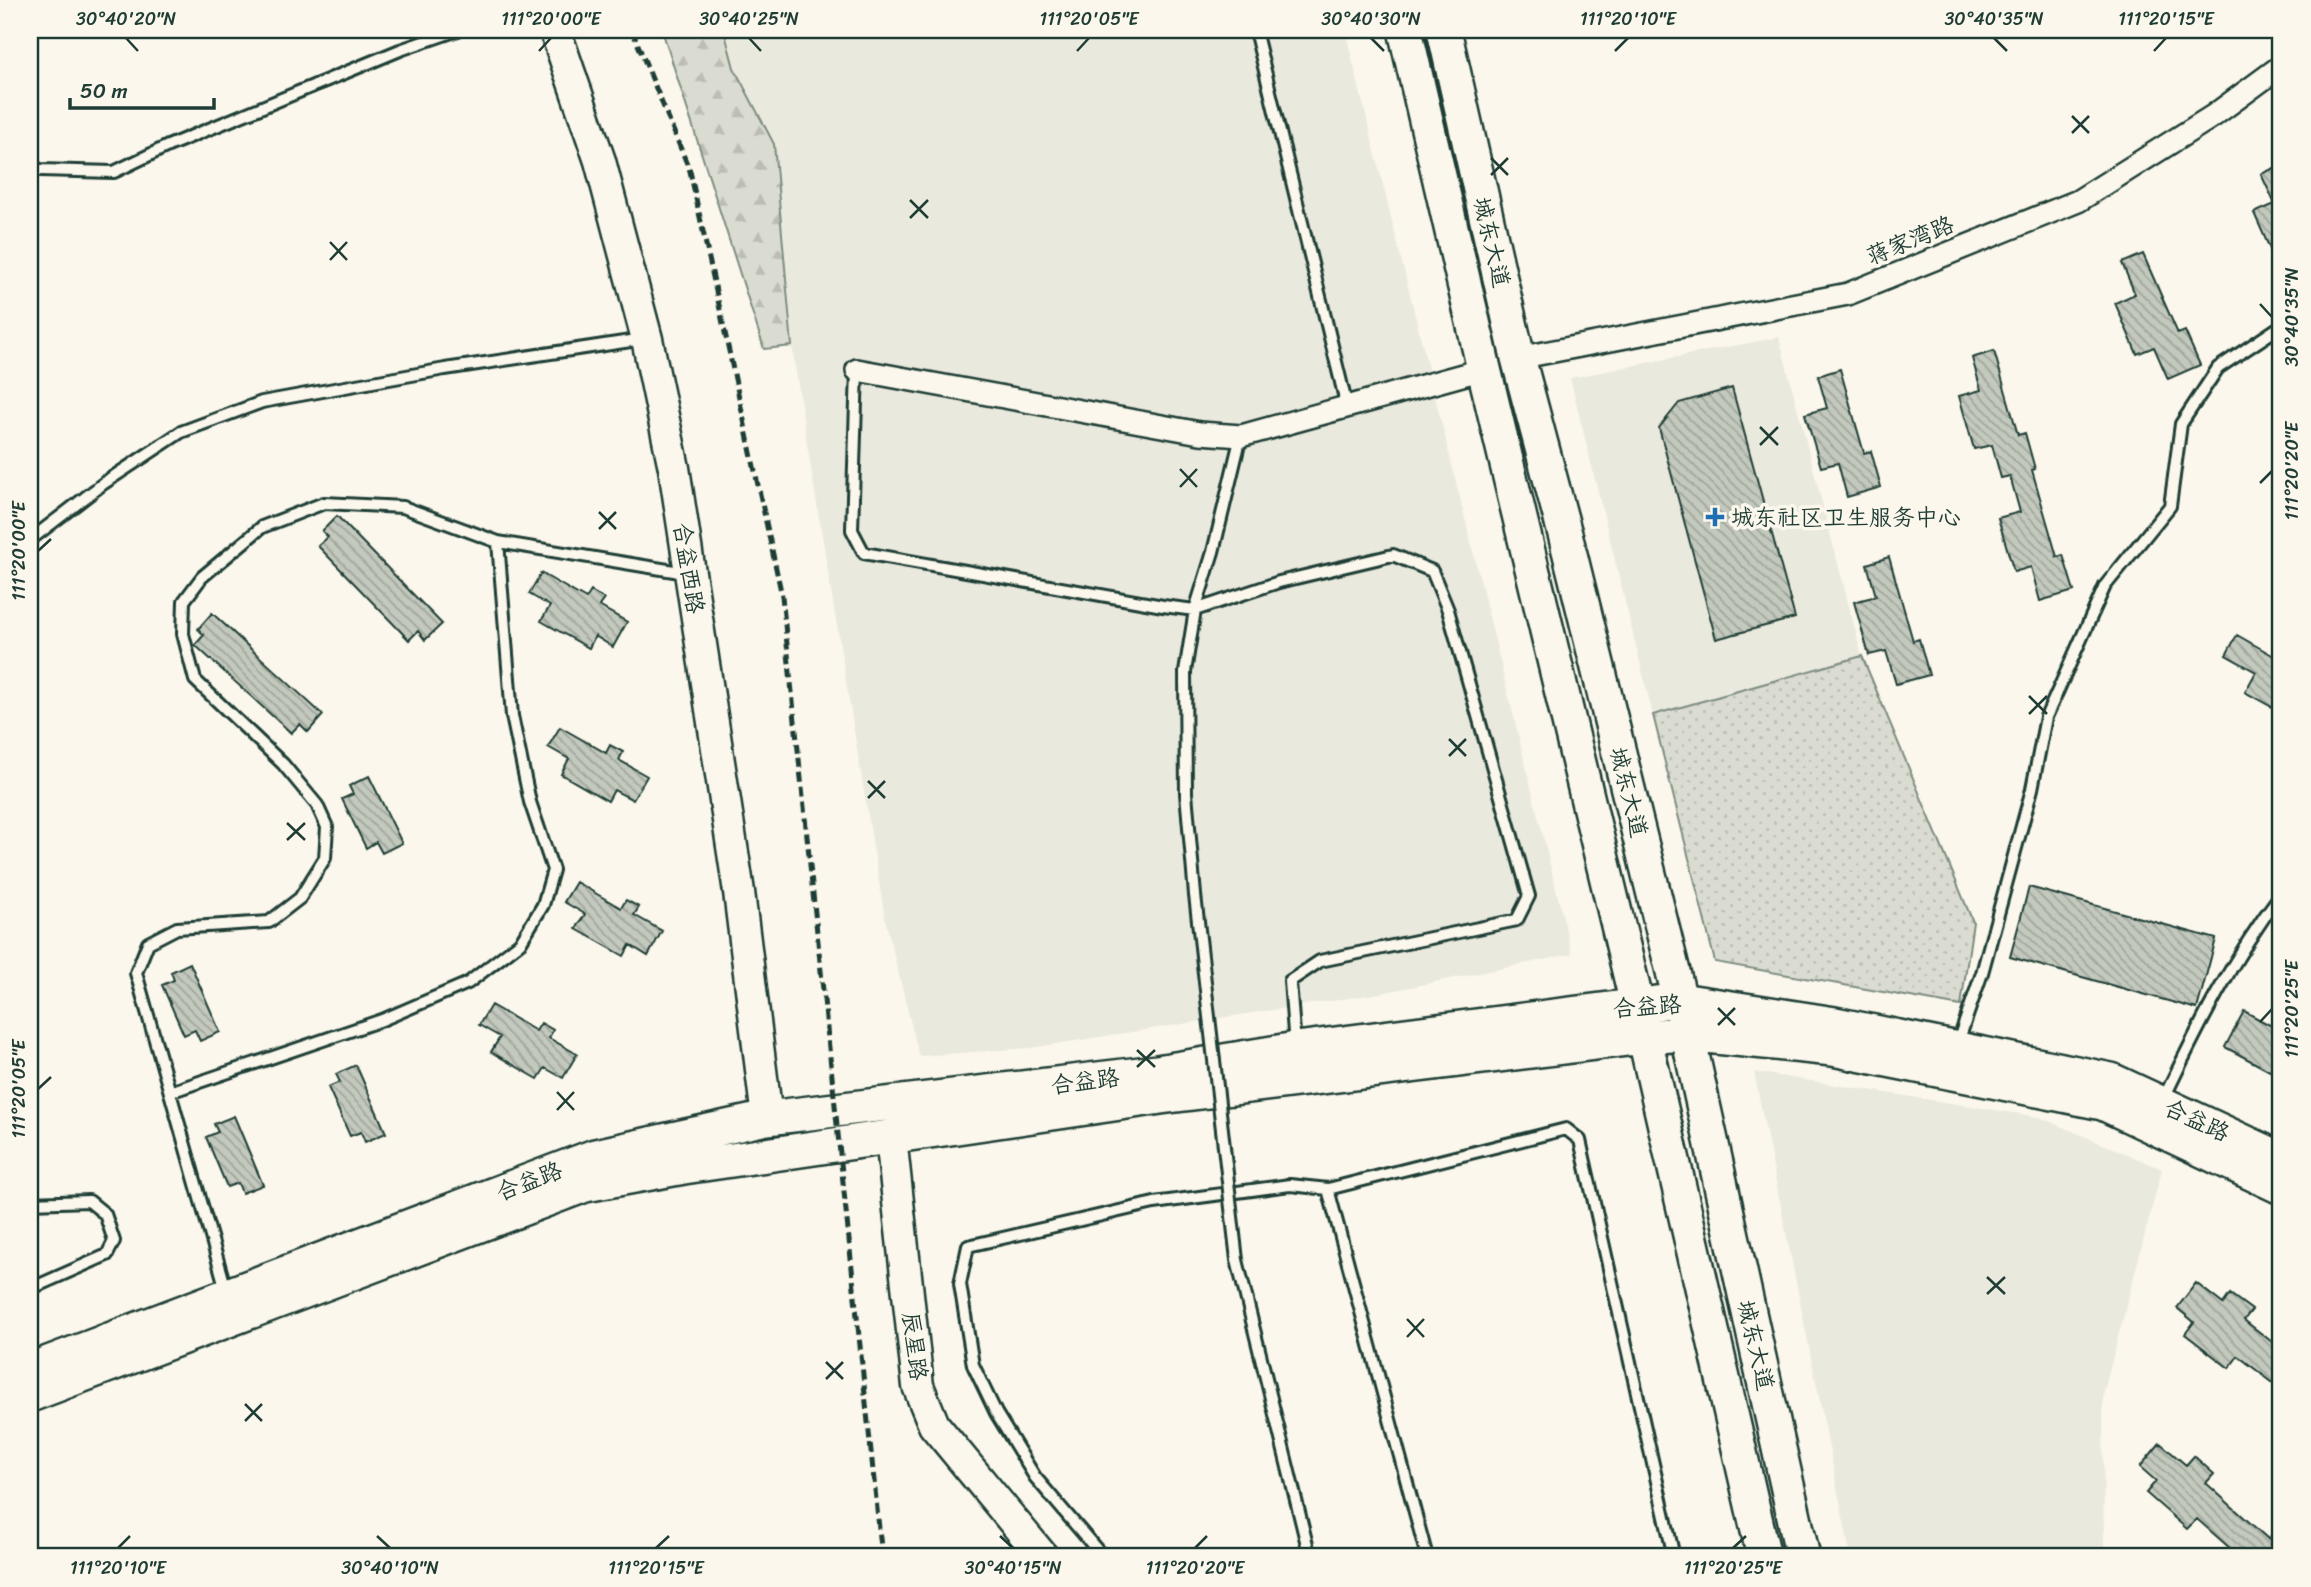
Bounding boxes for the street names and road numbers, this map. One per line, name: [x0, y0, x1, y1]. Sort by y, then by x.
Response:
street label: 城东大道: [1461, 193, 1522, 292]
street label: 蒋家湾路: [1860, 204, 1961, 277]
street label: 合益西路: [661, 519, 716, 617]
street label: 城东大道: [1597, 743, 1660, 842]
street label: 合益路: [1611, 984, 1683, 1029]
street label: 合益路: [1048, 1057, 1122, 1106]
street label: 合益路: [2157, 1087, 2237, 1154]
street label: 合益路: [490, 1150, 569, 1213]
street label: 城东大道: [1725, 1296, 1786, 1395]
street label: 辰星路: [890, 1309, 939, 1383]

